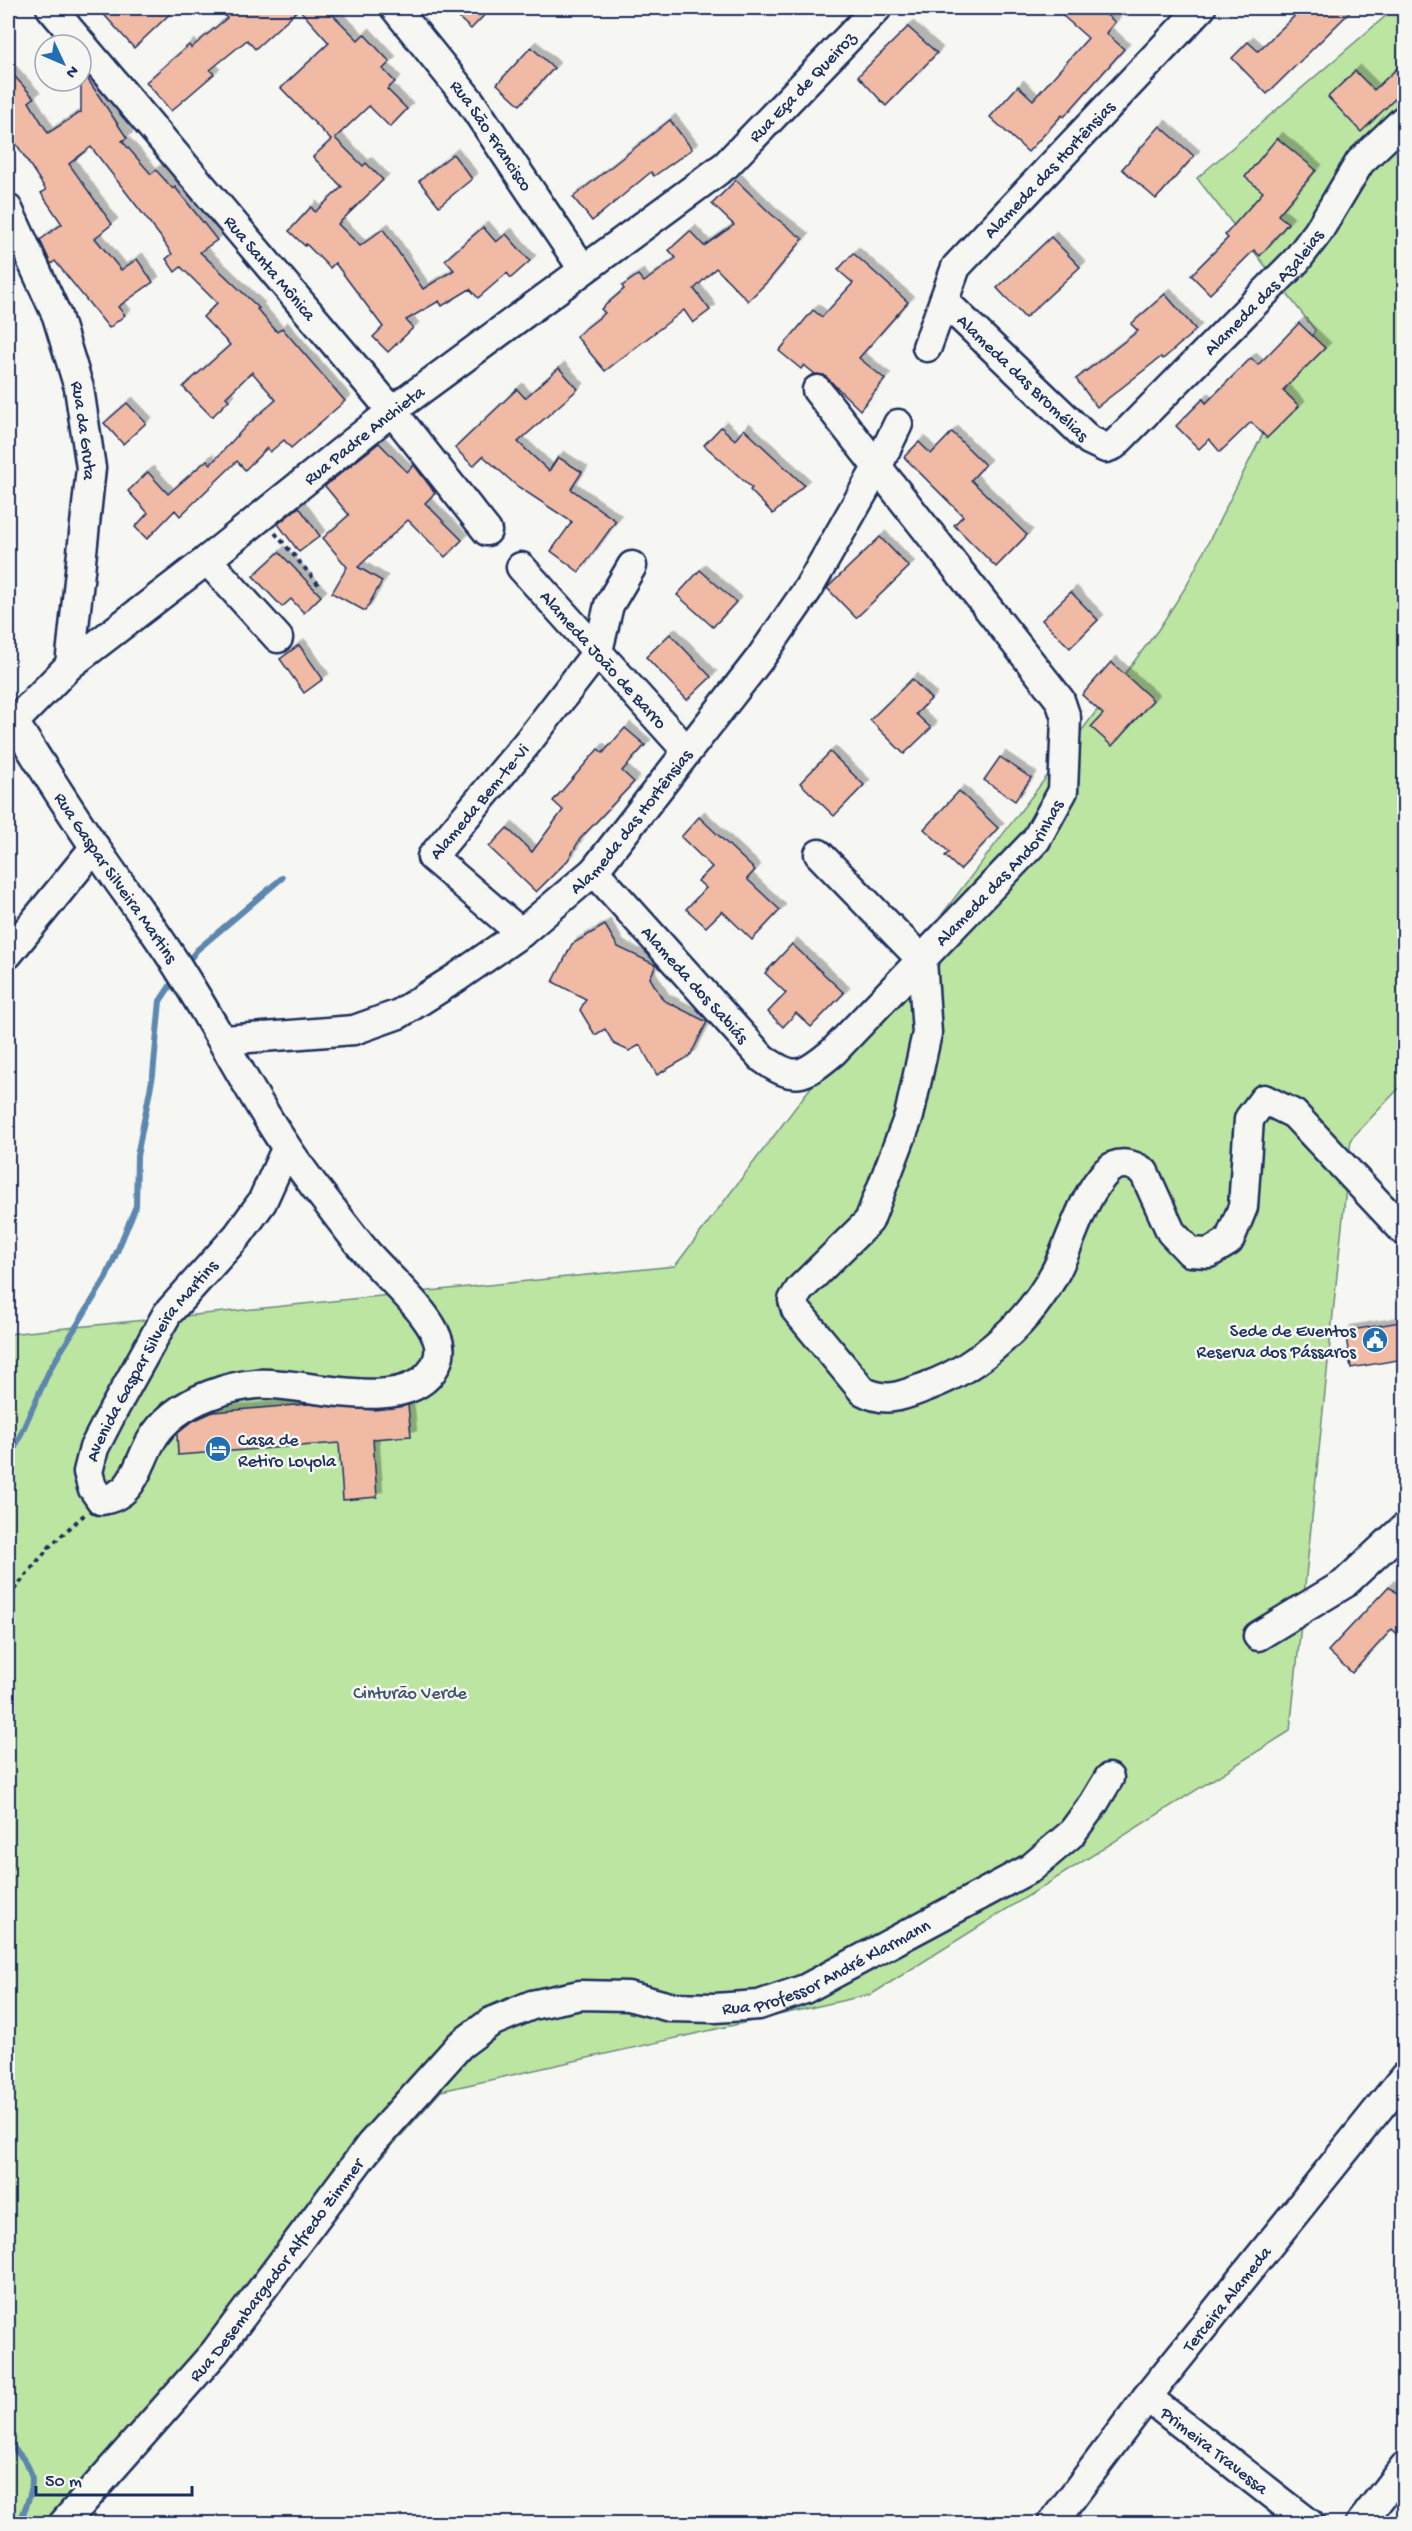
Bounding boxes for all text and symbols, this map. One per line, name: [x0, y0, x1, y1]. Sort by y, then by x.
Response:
street label: Rua Eça de Queiroz: [746, 28, 862, 148]
north arrow: [33, 33, 93, 93]
text: N: [60, 61, 82, 82]
street label: Rua São Francisco: [444, 77, 536, 196]
street label: Alameda das Hortênsias: [981, 97, 1121, 244]
street label: Rua Santa Mônica: [218, 212, 320, 327]
street label: Alameda das Azaleias: [1201, 225, 1330, 361]
street label: Alameda das Bromélias: [951, 311, 1093, 448]
street label: Rua da Gruta: [64, 379, 100, 482]
street label: Rua Padre Anchieta: [300, 382, 430, 491]
street label: Alameda João de Barro: [534, 587, 670, 734]
street label: Alameda Bem-te-Vi: [426, 740, 535, 865]
street label: Alameda das Hortênsias: [567, 745, 699, 900]
street label: Rua Gaspar Silveira Martins: [48, 789, 182, 969]
street label: Alameda das Andorinhas: [932, 795, 1070, 952]
street label: Alameda dos Sabiás: [636, 923, 753, 1050]
street label: Avenida Gaspar Silveira Martins: [83, 1256, 224, 1464]
place label: Sede de Eventos Reserva dos Pássaros: [1197, 1322, 1357, 1364]
public building icon: Sede de Eventos Reserva dos Pássaros: [1360, 1325, 1390, 1355]
place label: Casa de Retiro Loyola: [238, 1431, 337, 1473]
hotel icon: Casa de Retiro Loyola: [203, 1434, 233, 1464]
park label: Cinturão Verde: [353, 1684, 467, 1705]
street label: Rua Professor André Klarmann: [721, 1916, 935, 2020]
street label: Rua Desembargador Alfredo Zimmer: [186, 2154, 370, 2387]
street label: Terceira Alameda: [1179, 2242, 1278, 2358]
street label: Primeira Travessa: [1155, 2403, 1272, 2501]
scale bar: [36, 2459, 192, 2497]
text: 50 m: [45, 2472, 82, 2493]

